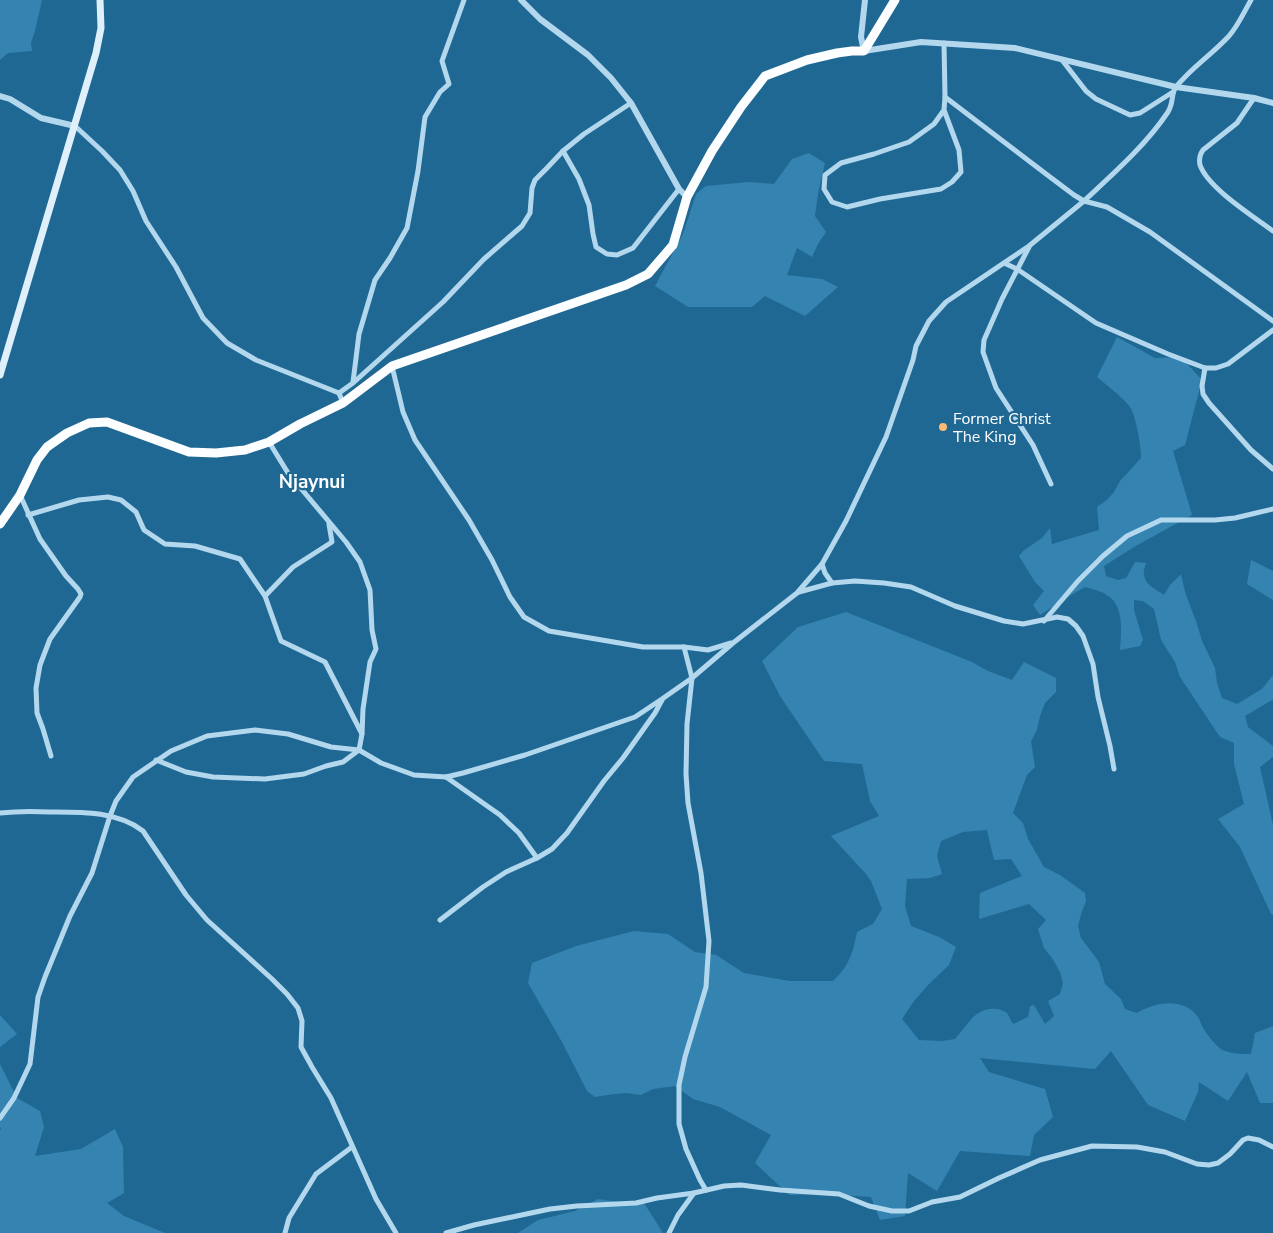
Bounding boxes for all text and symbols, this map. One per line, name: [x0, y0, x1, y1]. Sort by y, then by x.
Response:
place label: Former Christ The King: [953, 408, 1051, 448]
marker: Former Christ The King: [937, 421, 949, 433]
district label: Njaynui: [279, 469, 345, 495]

